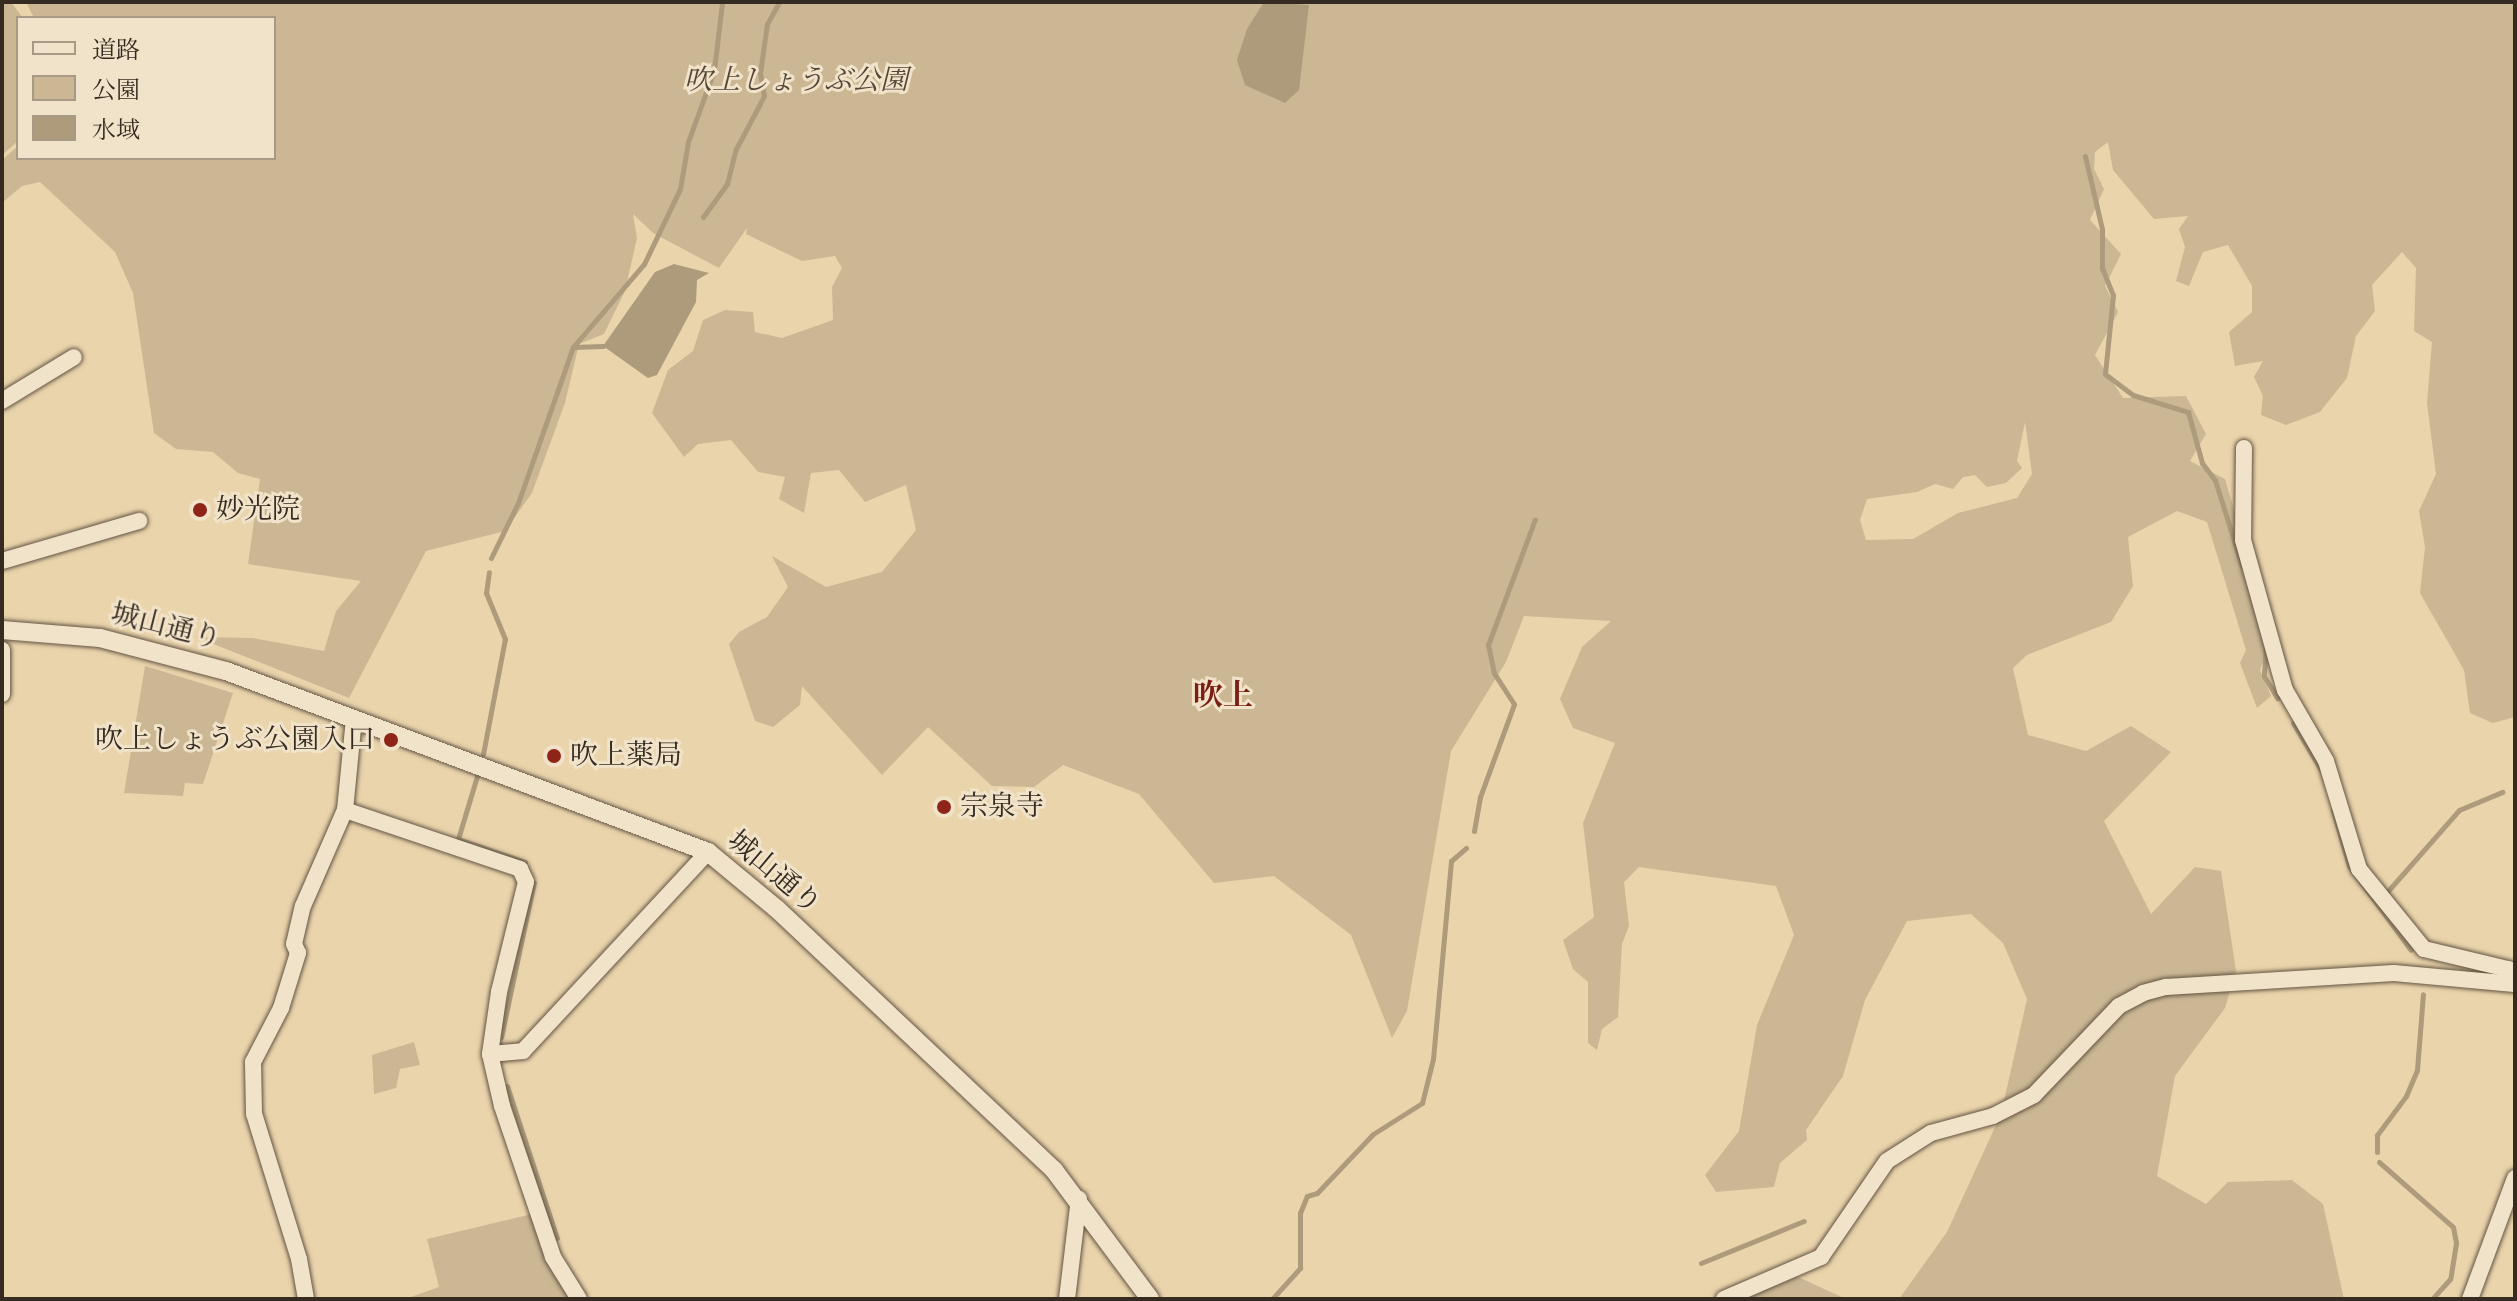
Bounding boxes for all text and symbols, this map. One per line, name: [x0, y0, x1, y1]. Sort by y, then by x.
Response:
legend: [16, 16, 276, 160]
text: 道路: [92, 35, 140, 66]
park label: 吹上しょうぶ公園: [684, 64, 908, 98]
text: 公園: [92, 75, 140, 106]
text: 水域: [92, 115, 140, 146]
place label: 妙光院: [216, 493, 300, 527]
marker: 妙光院: [191, 501, 209, 519]
street label: 城山通り: [108, 597, 224, 657]
district label: 吹上: [1193, 678, 1253, 714]
place label: 吹上しょうぶ公園入口: [95, 723, 375, 757]
marker: 吹上しょうぶ公園入口: [382, 731, 400, 749]
place label: 吹上薬局: [570, 739, 682, 773]
marker: 吹上薬局: [545, 747, 563, 765]
place label: 宗泉寺: [960, 790, 1044, 824]
marker: 宗泉寺: [935, 798, 953, 816]
street label: 城山通り: [720, 824, 828, 922]

